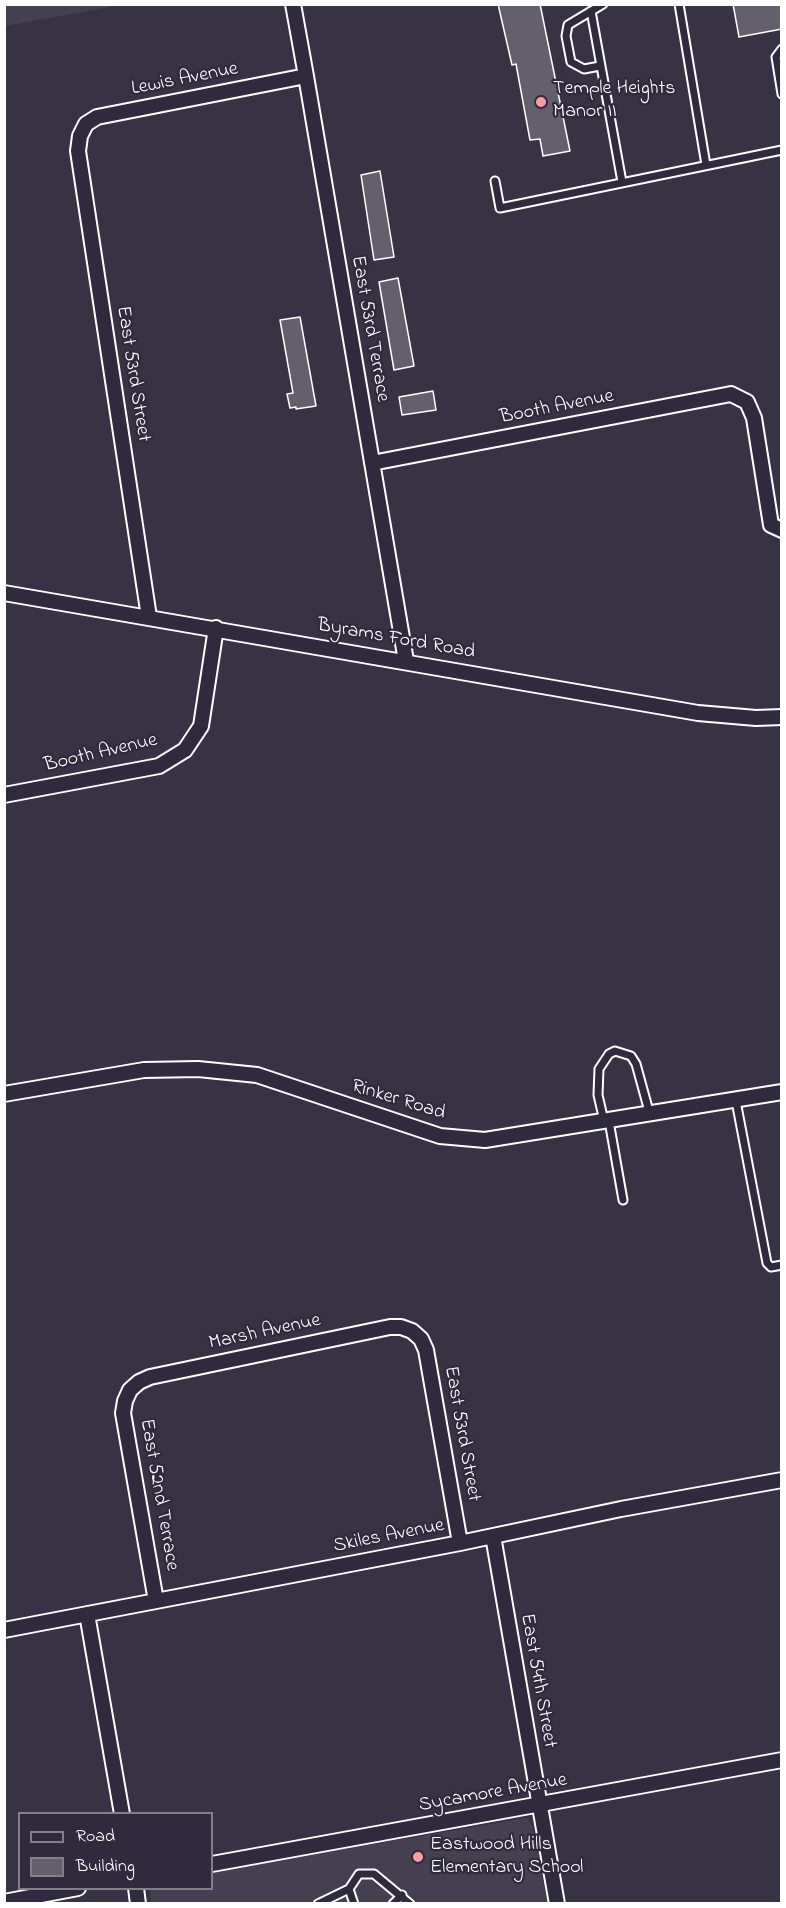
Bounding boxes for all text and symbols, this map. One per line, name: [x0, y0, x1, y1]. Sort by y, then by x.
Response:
street label: Lewis Avenue: [130, 58, 240, 102]
place label: Temple Heights Manor II: [553, 78, 675, 125]
marker: Temple Heights Manor II: [534, 95, 548, 109]
street label: East 53rd Terrace: [344, 254, 394, 404]
street label: East 53rd Street: [109, 304, 155, 444]
street label: Booth Avenue: [498, 385, 616, 431]
street label: Byrams Ford Road: [315, 614, 477, 666]
street label: Booth Avenue: [42, 729, 160, 779]
street label: Rinker Road: [348, 1075, 448, 1127]
street label: Marsh Avenue: [207, 1309, 323, 1357]
street label: East 53rd Street: [437, 1364, 485, 1504]
street label: East 52nd Terrace: [133, 1417, 183, 1573]
street label: Skiles Avenue: [331, 1514, 447, 1560]
street label: East 54th Street: [513, 1612, 561, 1750]
street label: Sycamore Avenue: [417, 1769, 569, 1819]
legend: [18, 1812, 213, 1890]
text: Road: [76, 1824, 115, 1850]
place label: Eastwood Hills Elementary School: [430, 1834, 583, 1881]
marker: Eastwood Hills Elementary School: [411, 1850, 425, 1864]
text: Building: [76, 1854, 135, 1880]

